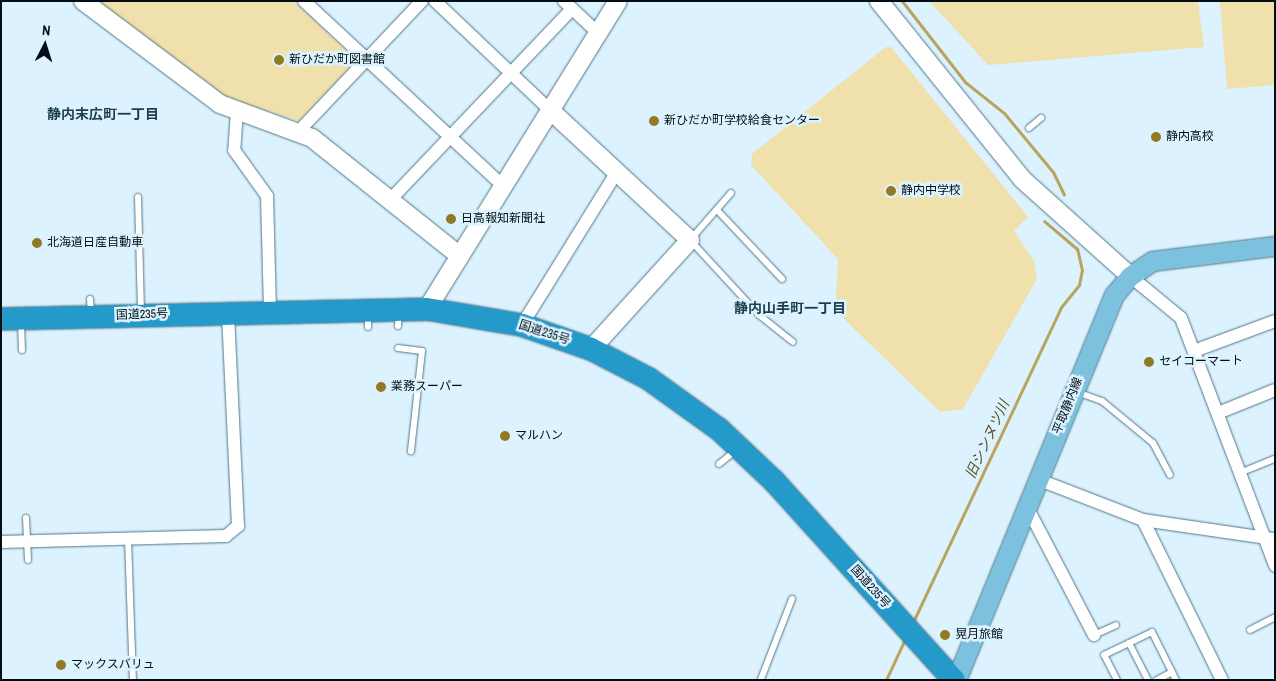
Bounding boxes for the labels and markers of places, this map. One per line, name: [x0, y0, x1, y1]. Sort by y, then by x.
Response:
place label: 新ひだか町図書館: [289, 53, 385, 67]
marker: 新ひだか町図書館: [273, 54, 285, 66]
place label: 新ひだか町学校給食センター: [664, 114, 820, 128]
marker: 新ひだか町学校給食センター: [648, 115, 660, 127]
place label: 静内高校: [1166, 130, 1214, 144]
marker: 静内高校: [1150, 131, 1162, 143]
place label: 静内中学校: [901, 184, 961, 198]
marker: 静内中学校: [885, 185, 897, 197]
place label: 日高報知新聞社: [461, 212, 545, 226]
marker: 日高報知新聞社: [445, 213, 457, 225]
place label: 北海道日産自動車: [47, 236, 143, 250]
marker: 北海道日産自動車: [31, 237, 43, 249]
place label: セイコーマート: [1159, 355, 1243, 369]
marker: セイコーマート: [1143, 356, 1155, 368]
place label: 業務スーパー: [391, 380, 463, 394]
marker: 業務スーパー: [375, 381, 387, 393]
place label: マルハン: [515, 429, 563, 443]
marker: マルハン: [499, 430, 511, 442]
place label: 晃月旅館: [955, 628, 1003, 642]
marker: 晃月旅館: [939, 629, 951, 641]
place label: マックスバリュ: [71, 658, 155, 672]
marker: マックスバリュ: [55, 659, 67, 671]

